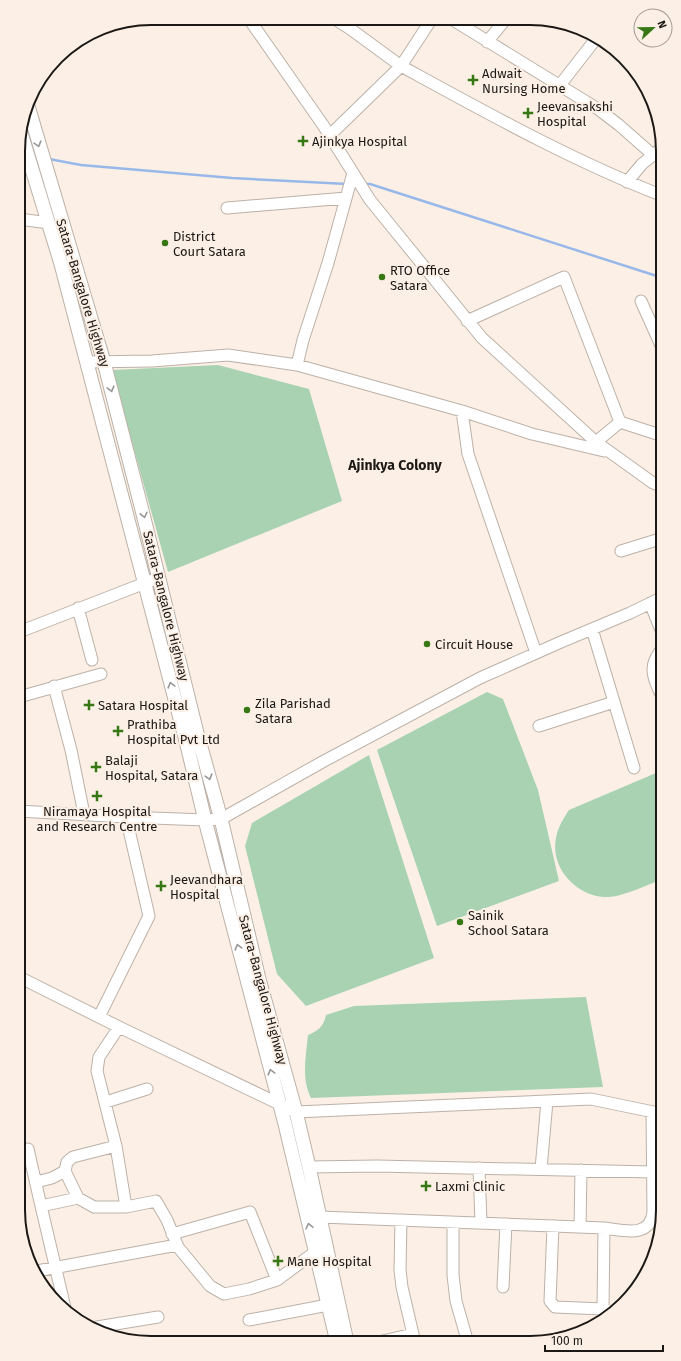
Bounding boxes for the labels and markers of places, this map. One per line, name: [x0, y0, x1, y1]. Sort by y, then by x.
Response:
place label: Adwait Nursing Home: [482, 66, 566, 96]
marker: Adwait Nursing Home: [467, 74, 479, 86]
place label: Jeevansakshi Hospital: [537, 99, 613, 129]
marker: Jeevansakshi Hospital: [522, 107, 534, 119]
place label: Ajinkya Hospital: [312, 134, 407, 149]
marker: Ajinkya Hospital: [297, 135, 309, 147]
place label: District Court Satara: [173, 229, 246, 259]
marker: District Court Satara: [160, 238, 170, 248]
place label: RTO Office Satara: [390, 263, 450, 293]
marker: RTO Office Satara: [377, 272, 387, 282]
place label: Circuit House: [435, 637, 513, 652]
marker: Circuit House: [422, 639, 432, 649]
place label: Zila Parishad Satara: [255, 696, 331, 726]
place label: Satara Hospital: [98, 698, 188, 713]
marker: Satara Hospital: [83, 699, 95, 711]
marker: Zila Parishad Satara: [242, 705, 252, 715]
place label: Prathiba Hospital Pvt Ltd: [127, 717, 220, 747]
marker: Prathiba Hospital Pvt Ltd: [112, 725, 124, 737]
place label: Balaji Hospital, Satara: [105, 753, 198, 783]
marker: Balaji Hospital, Satara: [90, 761, 102, 773]
marker: Niramaya Hospital and Research Centre: [91, 790, 103, 802]
place label: Niramaya Hospital and Research Centre: [37, 804, 157, 834]
place label: Jeevandhara Hospital: [170, 872, 243, 902]
marker: Jeevandhara Hospital: [155, 880, 167, 892]
place label: Sainik School Satara: [468, 908, 549, 938]
marker: Sainik School Satara: [455, 917, 465, 927]
place label: Laxmi Clinic: [435, 1179, 505, 1194]
marker: Laxmi Clinic: [420, 1180, 432, 1192]
place label: Mane Hospital: [287, 1254, 372, 1269]
marker: Mane Hospital: [272, 1255, 284, 1267]

